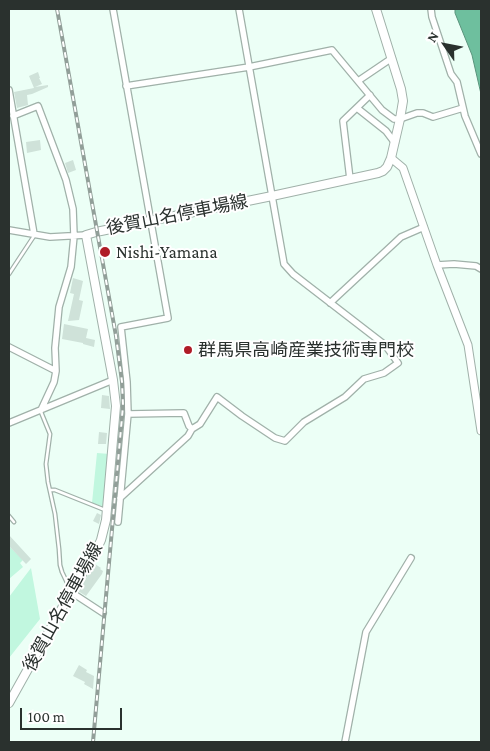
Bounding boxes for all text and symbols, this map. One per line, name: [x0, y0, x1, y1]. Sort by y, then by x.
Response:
north arrow: [420, 20, 470, 70]
text: N: [423, 28, 442, 45]
street label: 後賀山名停車場線: [104, 191, 250, 239]
place label: Nishi-Yamana: [116, 241, 218, 263]
marker: Nishi-Yamana: [98, 245, 112, 259]
place label: 群馬県高崎産業技術専門校: [198, 339, 414, 361]
marker: 群馬県高崎産業技術専門校: [182, 344, 194, 356]
street label: 後賀山名停車場線: [19, 539, 107, 675]
scale bar: [22, 698, 125, 730]
text: 100 m: [28, 709, 65, 725]

